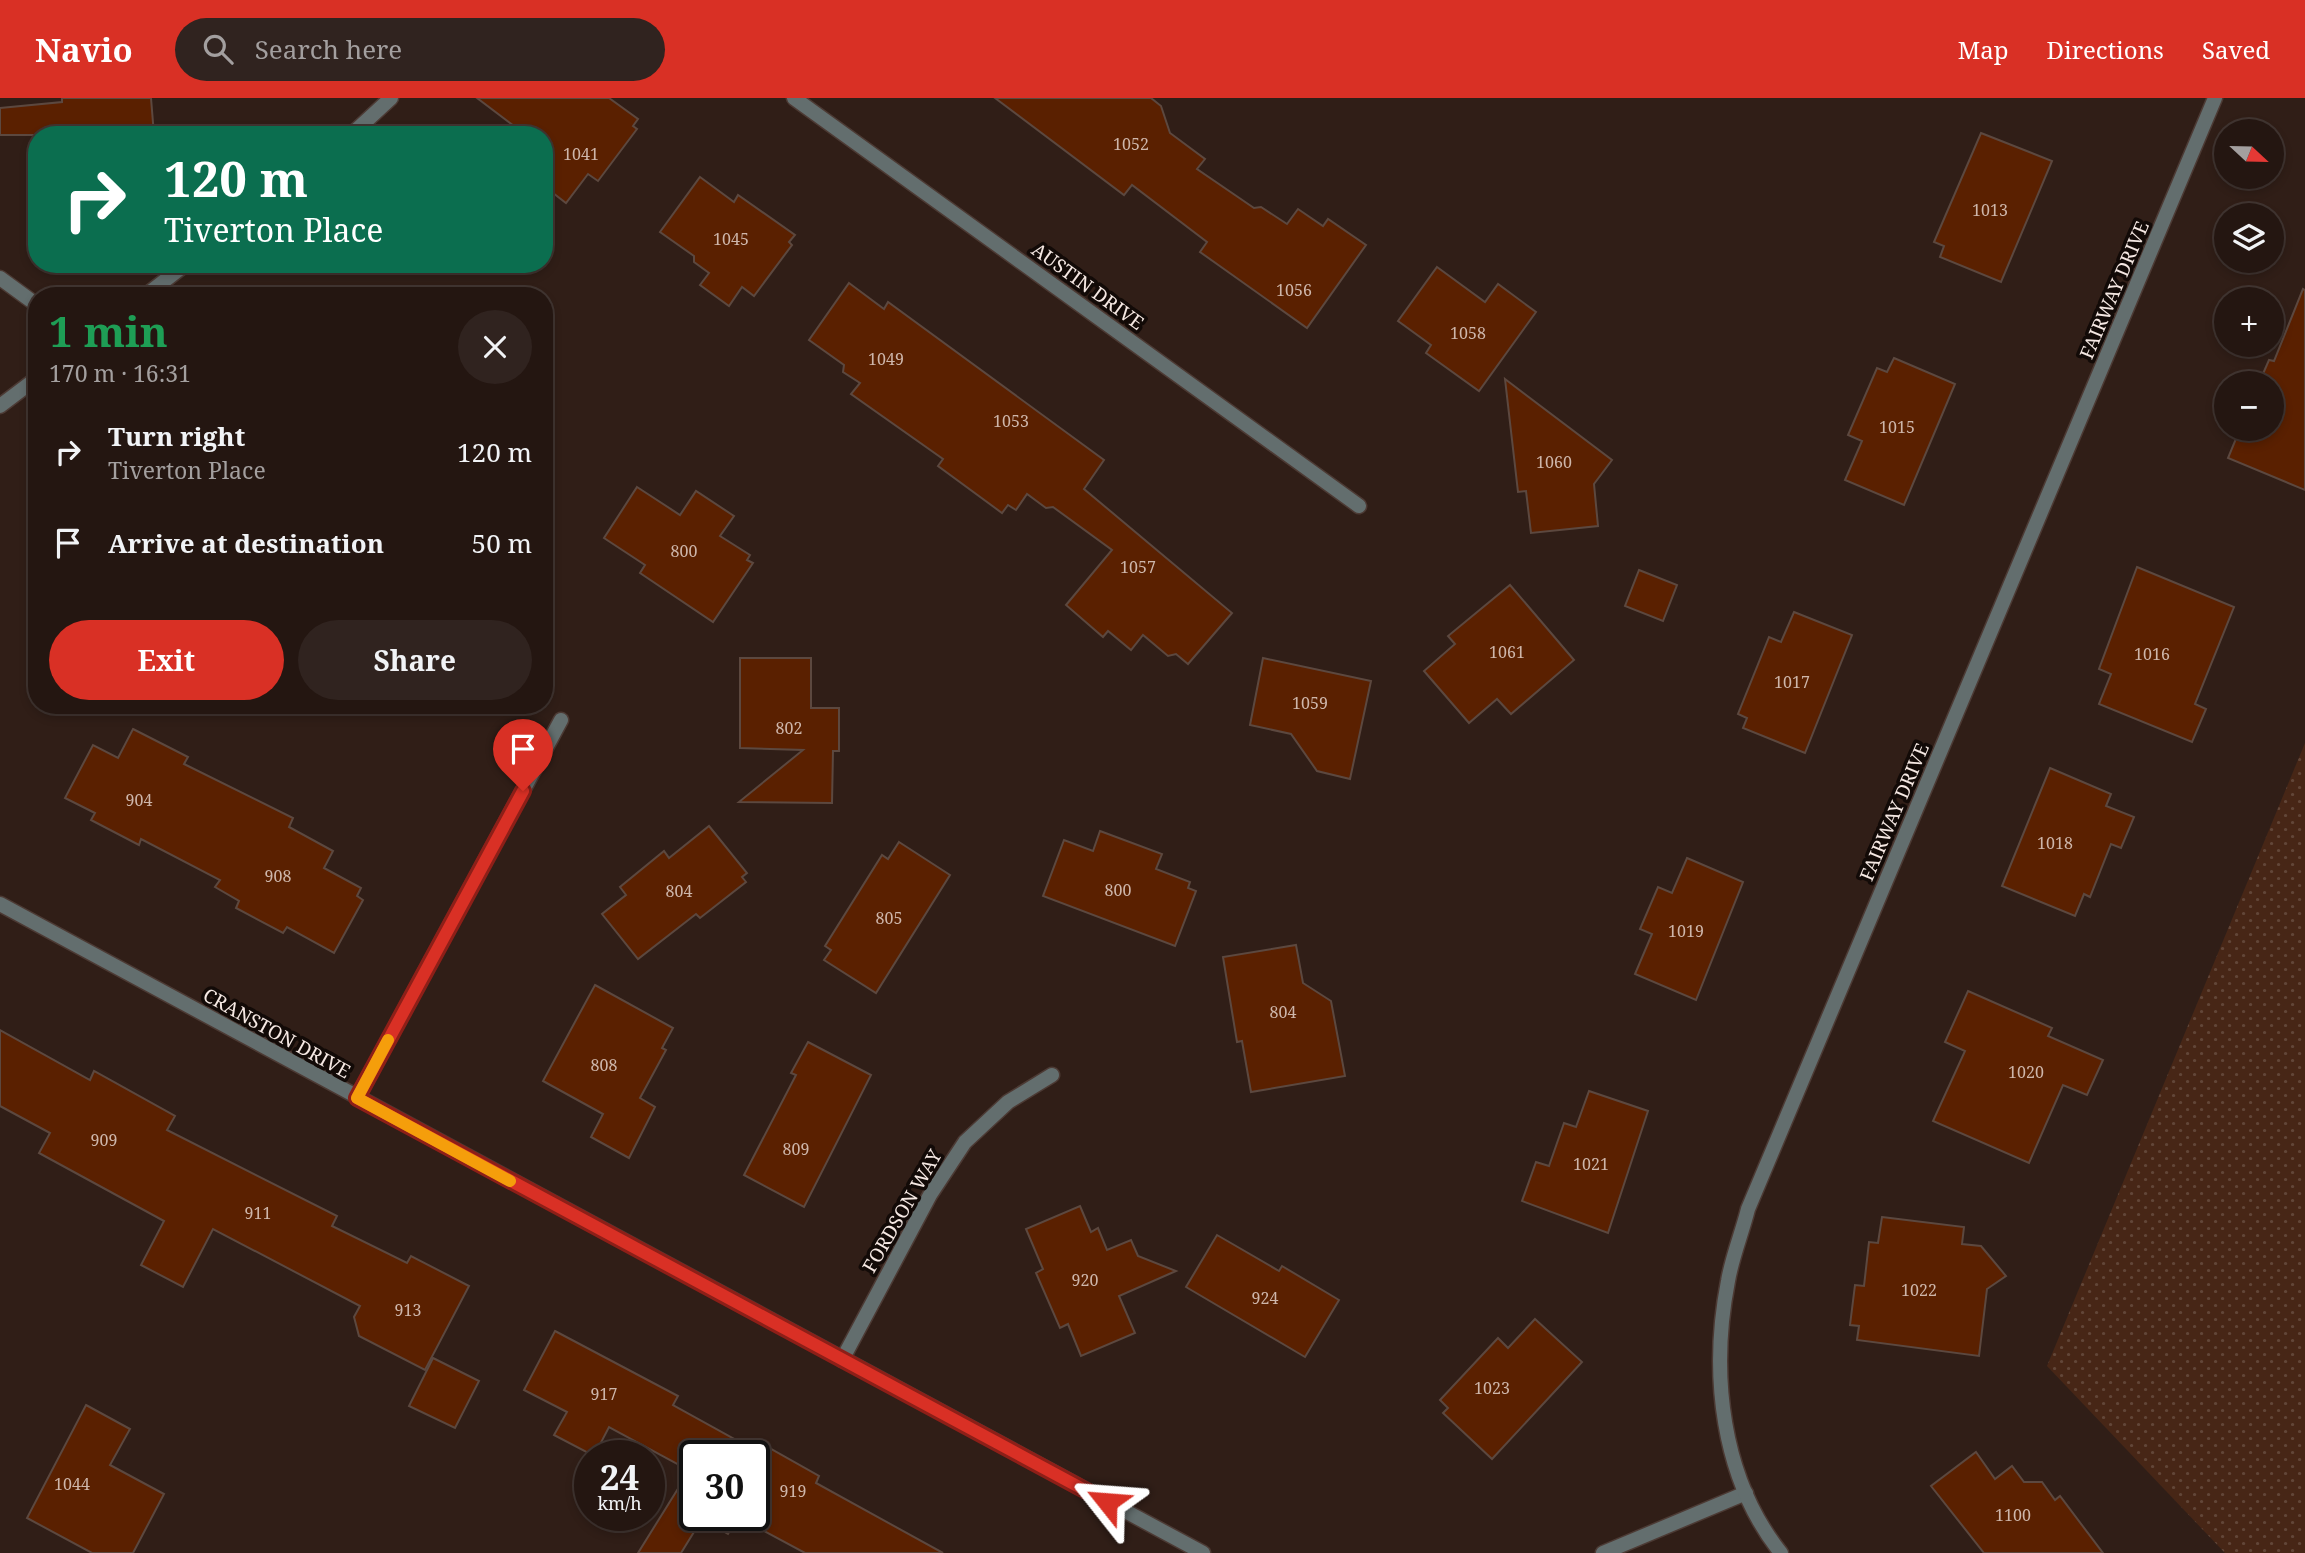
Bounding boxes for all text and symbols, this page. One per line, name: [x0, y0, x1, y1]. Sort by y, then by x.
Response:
search box: [175, 18, 665, 81]
text: Navio: [35, 27, 133, 72]
icon: search: [199, 30, 237, 68]
text: Search here: [255, 31, 402, 67]
text: Map: [1958, 33, 2009, 66]
text: Directions: [2047, 33, 2164, 66]
text: Saved: [2202, 33, 2270, 66]
north arrow: [2214, 119, 2284, 189]
map controls: [2214, 119, 2284, 441]
house number: 1052: [1113, 133, 1149, 155]
house number: 1041: [563, 143, 599, 165]
text: 120 m: [164, 145, 308, 211]
icon: right: [49, 154, 140, 245]
house number: 1013: [1972, 199, 2008, 221]
button: layers: [2214, 203, 2284, 273]
text: Tiverton Place: [164, 208, 383, 251]
street label: FAIRWAY DRIVE: [2073, 217, 2155, 363]
house number: 1045: [713, 228, 749, 250]
street label: AUSTIN DRIVE: [1027, 237, 1149, 336]
house number: 1056: [1276, 279, 1312, 301]
button: +: [2214, 287, 2284, 357]
text: 1 min: [49, 302, 168, 359]
button: close: [458, 310, 532, 384]
house number: 1058: [1450, 322, 1486, 344]
house number: 1049: [868, 348, 904, 370]
text: 170 m · 16:31: [49, 357, 191, 389]
button: −: [2214, 371, 2284, 441]
house number: 1053: [993, 410, 1029, 432]
house number: 1015: [1879, 416, 1915, 438]
text: Turn right: [108, 418, 245, 454]
icon: right: [49, 433, 87, 471]
text: 120 m: [457, 434, 532, 470]
house number: 1060: [1536, 451, 1572, 473]
text: Tiverton Place: [108, 454, 266, 486]
icon: arrive: [49, 524, 87, 562]
text: Arrive at destination: [108, 525, 384, 561]
text: 50 m: [472, 525, 532, 561]
house number: 800: [671, 540, 697, 562]
house number: 1057: [1120, 556, 1156, 578]
button: Exit: [49, 620, 284, 700]
button: Share: [298, 620, 532, 700]
house number: 1061: [1489, 641, 1525, 663]
house number: 1016: [2134, 643, 2170, 665]
house number: 1017: [1774, 671, 1810, 693]
house number: 1059: [1292, 692, 1328, 714]
house number: 802: [776, 717, 802, 739]
pin: [493, 719, 553, 791]
icon: arrive: [504, 730, 542, 768]
street label: FAIRWAY DRIVE: [1853, 739, 1935, 885]
house number: 904: [126, 789, 152, 811]
house number: 1018: [2037, 832, 2073, 854]
house number: 908: [265, 865, 291, 887]
house number: 800: [1105, 879, 1131, 901]
house number: 804: [666, 880, 692, 902]
house number: 805: [876, 907, 902, 929]
house number: 1019: [1668, 920, 1704, 942]
street label: CRANSTON DRIVE: [199, 982, 355, 1084]
house number: 804: [1270, 1001, 1296, 1023]
house number: 808: [591, 1054, 617, 1076]
house number: 1020: [2008, 1061, 2044, 1083]
house number: 909: [91, 1129, 117, 1151]
house number: 809: [783, 1138, 809, 1160]
street label: FORDSON WAY: [856, 1145, 948, 1277]
house number: 1021: [1573, 1153, 1609, 1175]
house number: 911: [245, 1202, 271, 1224]
house number: 920: [1072, 1269, 1098, 1291]
house number: 1022: [1901, 1279, 1937, 1301]
house number: 924: [1252, 1287, 1278, 1309]
house number: 913: [395, 1299, 421, 1321]
house number: 1023: [1474, 1377, 1510, 1399]
house number: 917: [591, 1383, 617, 1405]
speed limit sign: 30: [679, 1440, 770, 1531]
text: 24: [600, 1453, 639, 1500]
position arrow: [1070, 1465, 1144, 1539]
house number: 1044: [54, 1473, 90, 1495]
house number: 919: [780, 1480, 806, 1502]
text: km/h: [597, 1491, 642, 1515]
house number: 1100: [1995, 1504, 2031, 1526]

